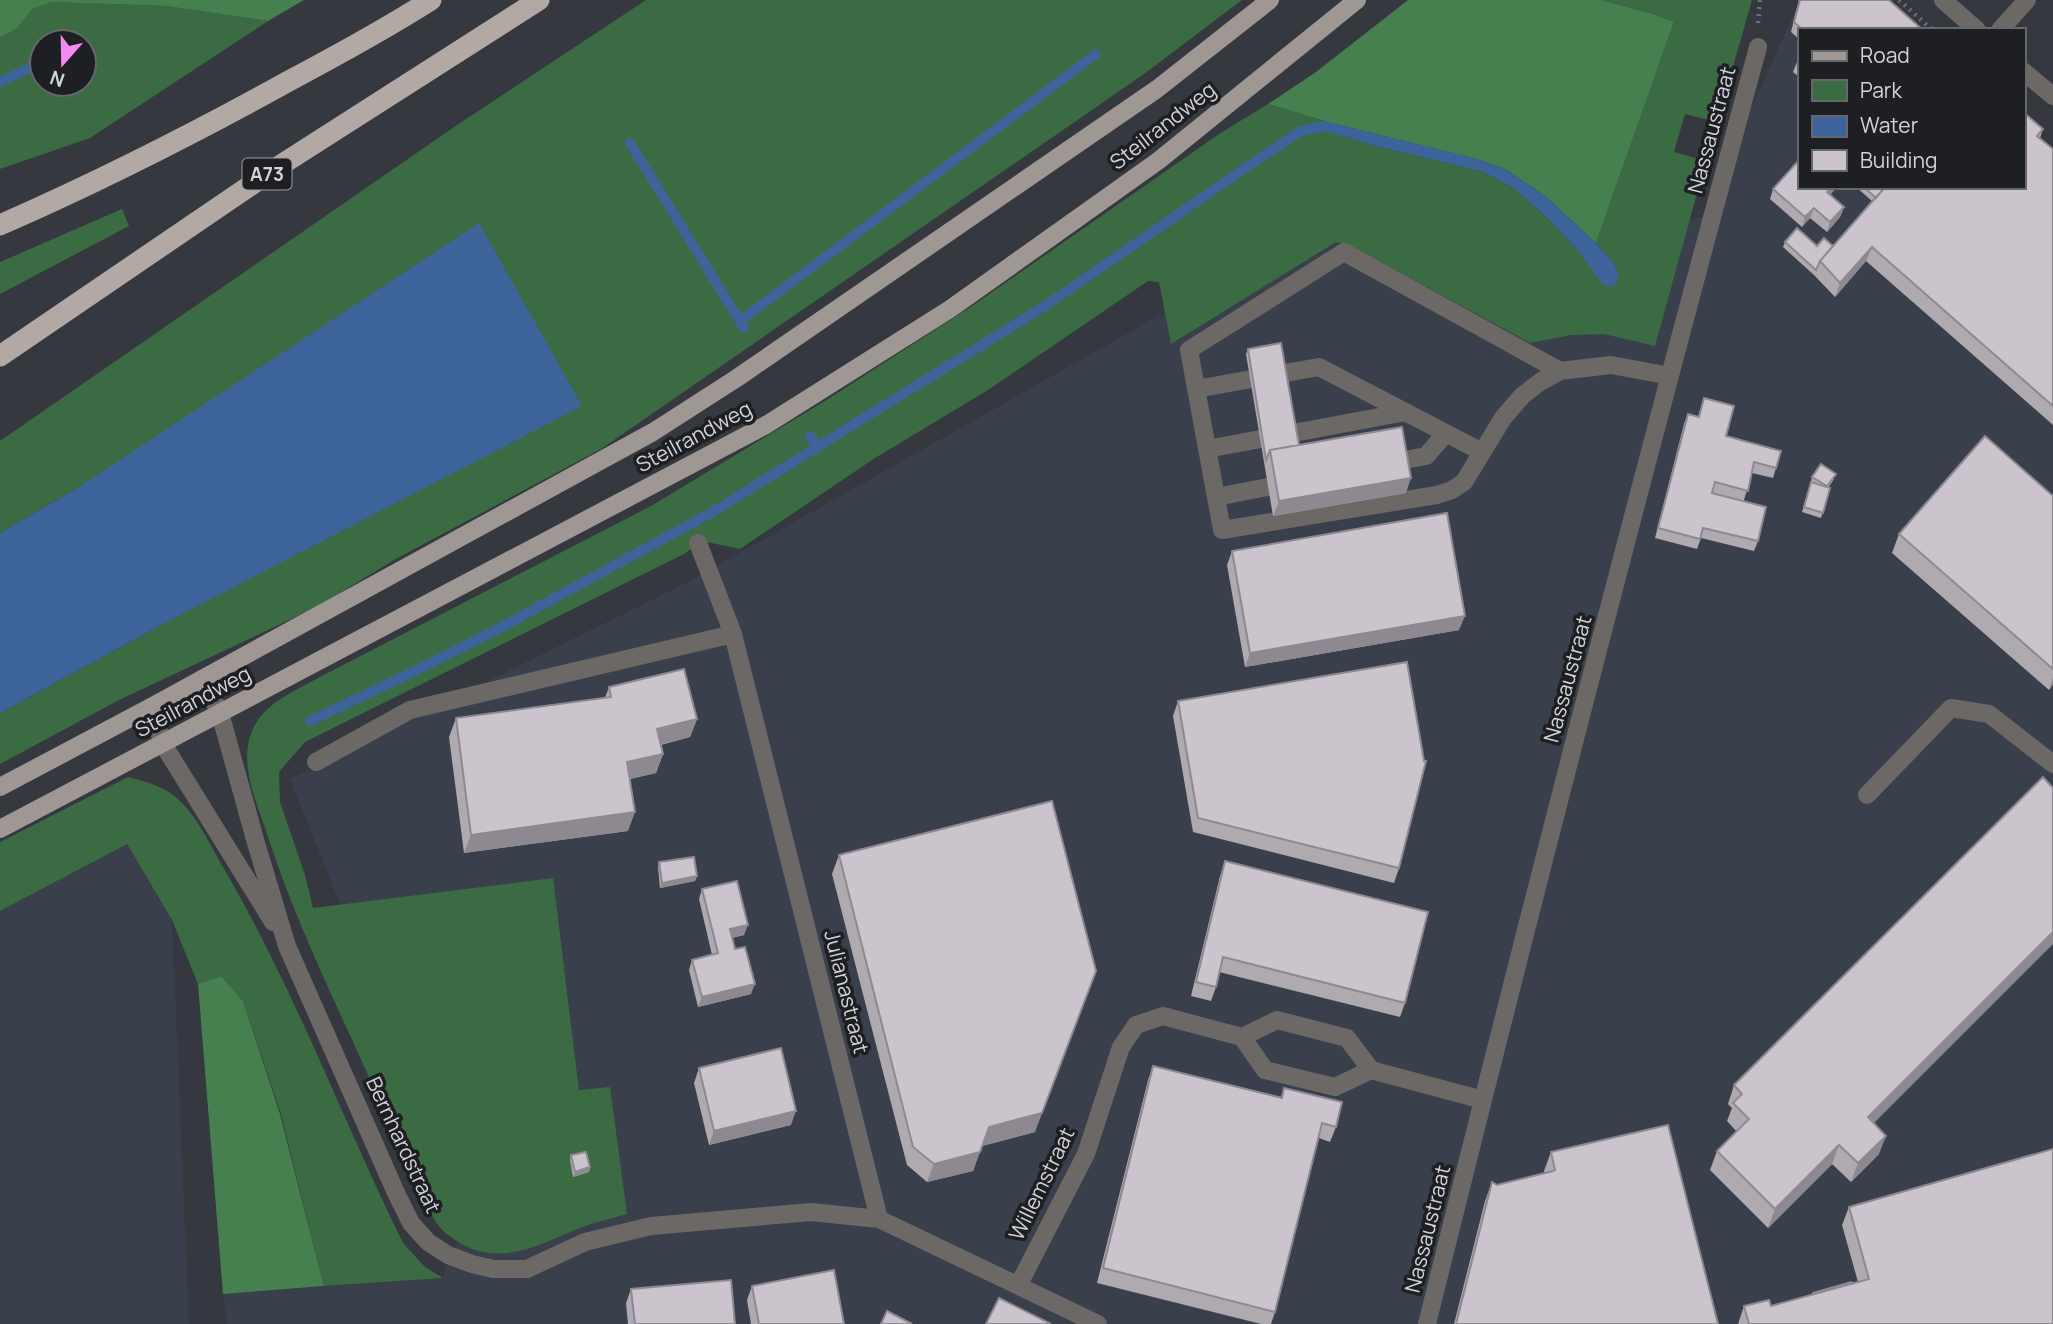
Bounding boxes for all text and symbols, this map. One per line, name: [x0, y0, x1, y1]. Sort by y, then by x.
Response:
north arrow: [28, 28, 98, 98]
legend: [1798, 28, 2025, 189]
text: Road: [1860, 41, 1910, 69]
street label: Nassaustraat: [1681, 63, 1741, 196]
text: N: [46, 64, 68, 94]
street label: Steilrandweg: [1104, 75, 1221, 175]
text: Park: [1860, 76, 1902, 104]
text: Water: [1860, 111, 1919, 139]
text: Building: [1860, 146, 1937, 174]
road number: A73: [243, 158, 292, 190]
street label: Steilrandweg: [631, 394, 756, 478]
street label: Nassaustraat: [1537, 612, 1597, 745]
street label: Steilrandweg: [130, 659, 255, 743]
street label: Julianastraat: [818, 927, 876, 1056]
street label: Bernhardstraat: [360, 1072, 448, 1217]
street label: Willemstraat: [1002, 1123, 1080, 1245]
street label: Nassaustraat: [1398, 1162, 1456, 1295]

